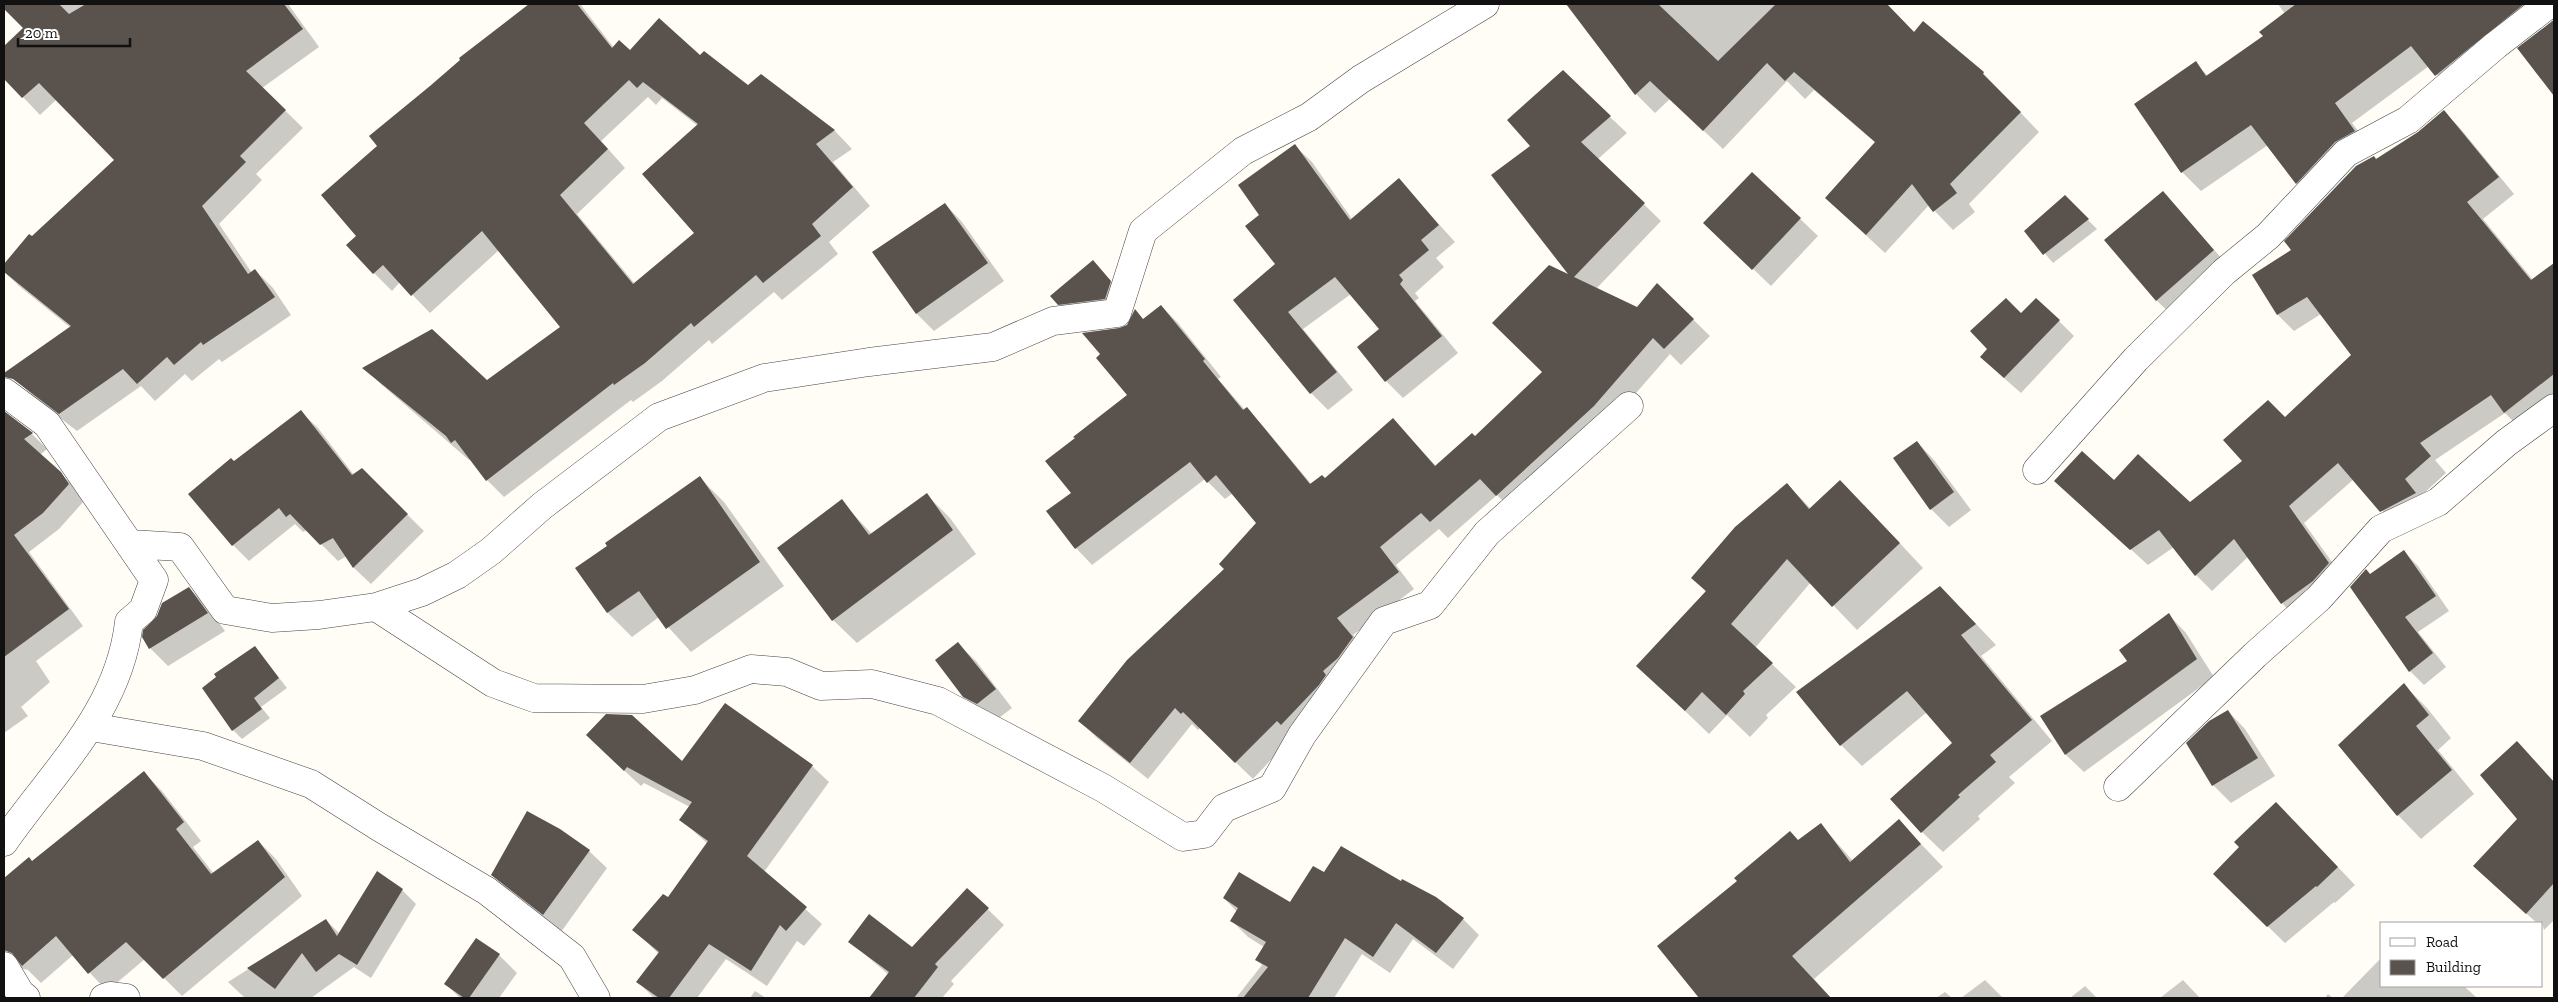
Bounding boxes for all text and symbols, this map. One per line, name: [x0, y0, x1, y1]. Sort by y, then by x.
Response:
scale bar: [18, 15, 130, 47]
text: 20 m: [25, 24, 58, 42]
legend: [2380, 922, 2543, 987]
text: Road: [2426, 933, 2459, 951]
text: Building: [2426, 958, 2481, 976]

